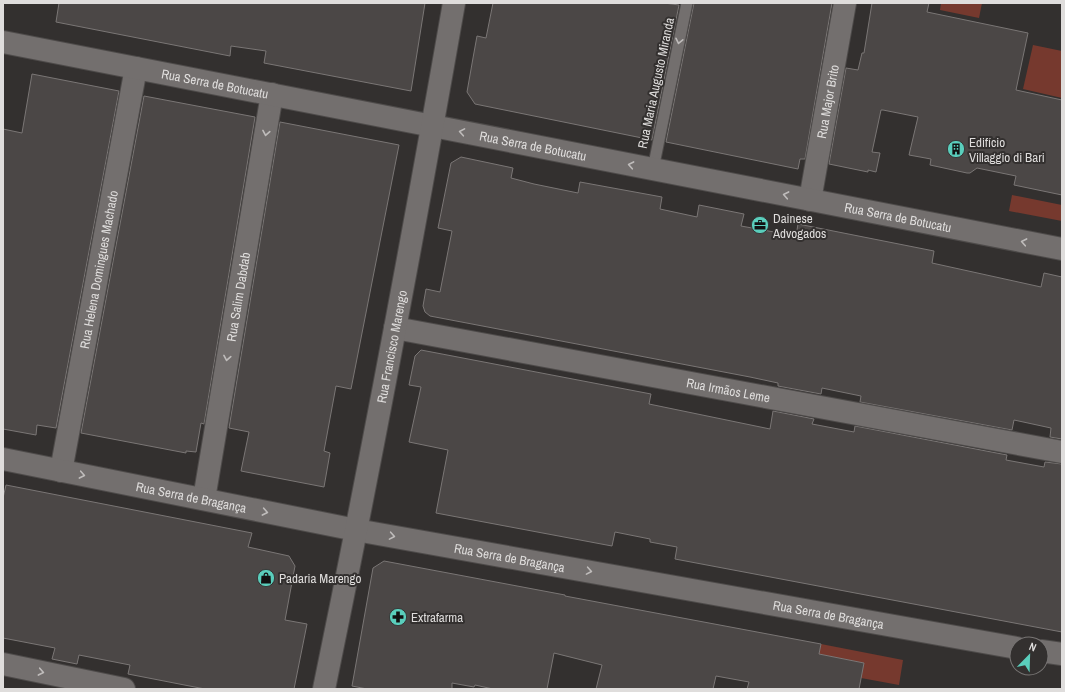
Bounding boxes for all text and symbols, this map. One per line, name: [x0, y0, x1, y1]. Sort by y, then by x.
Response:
street label: Rua Maria Augusto Miranda: [634, 16, 678, 150]
one-way arrow: [676, 38, 684, 44]
street label: Rua Major Brito: [813, 63, 842, 140]
street label: Rua Serra de Botucatu: [160, 65, 270, 102]
street label: Rua Serra de Botucatu: [478, 127, 588, 164]
one-way arrow: [459, 128, 466, 136]
one-way arrow: [262, 130, 270, 136]
place label: Edifício Villaggio di Bari: [969, 134, 1045, 166]
building icon: Edifício Villaggio di Bari: [946, 139, 966, 159]
one-way arrow: [628, 161, 634, 169]
street label: Rua Helena Domingues Machado: [75, 189, 122, 350]
one-way arrow: [783, 191, 789, 200]
street label: Rua Serra de Botucatu: [843, 198, 953, 236]
place label: Dainese Advogados: [772, 210, 826, 242]
office icon: Dainese Advogados: [750, 215, 770, 235]
one-way arrow: [1021, 238, 1027, 247]
street label: Rua Salim Dabdab: [222, 251, 254, 343]
street label: Rua Francisco Marengo: [373, 289, 411, 404]
one-way arrow: [224, 355, 232, 361]
street label: Rua Irmãos Leme: [685, 374, 772, 406]
one-way arrow: [79, 470, 86, 479]
street label: Rua Serra de Bragança: [135, 477, 248, 516]
one-way arrow: [262, 507, 268, 515]
one-way arrow: [389, 531, 396, 540]
street label: Rua Serra de Bragança: [453, 539, 566, 576]
one-way arrow: [586, 566, 592, 575]
shop icon: Padaria Marengo: [256, 568, 276, 588]
place label: Padaria Marengo: [279, 570, 361, 587]
street label: Rua Serra de Bragança: [772, 596, 885, 633]
pharmacy icon: Extrafarma: [388, 607, 408, 627]
place label: Extrafarma: [411, 609, 463, 626]
north arrow: [1009, 636, 1049, 676]
text: N: [1027, 639, 1039, 655]
one-way arrow: [38, 668, 44, 676]

